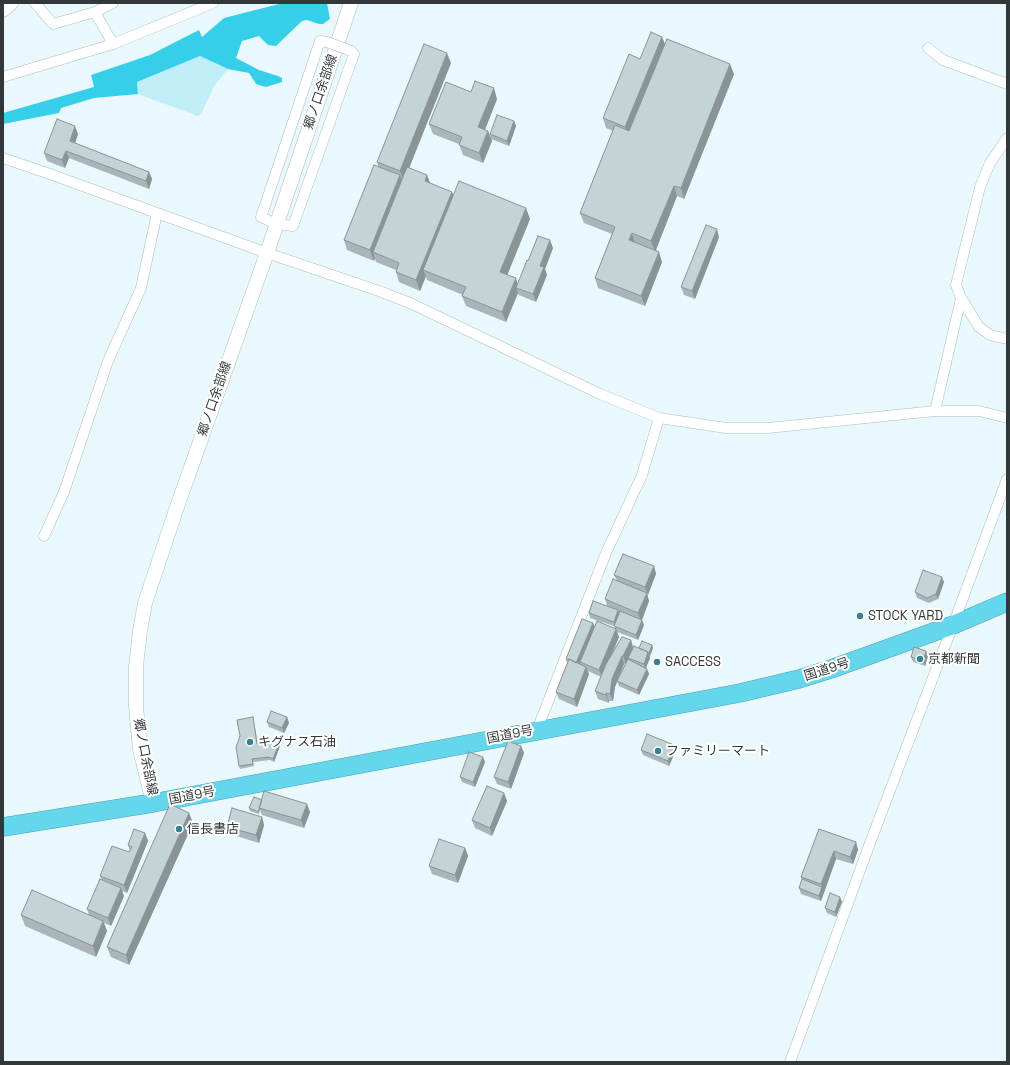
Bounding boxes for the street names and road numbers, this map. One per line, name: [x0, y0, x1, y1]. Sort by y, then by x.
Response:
street label: 郷ノ口余部線: [301, 53, 341, 131]
street label: 郷ノ口余部線: [195, 360, 235, 438]
street label: 国道9号: [802, 655, 852, 685]
street label: 郷ノ口余部線: [130, 717, 160, 797]
street label: 国道9号: [485, 723, 535, 747]
street label: 国道9号: [167, 784, 217, 808]

